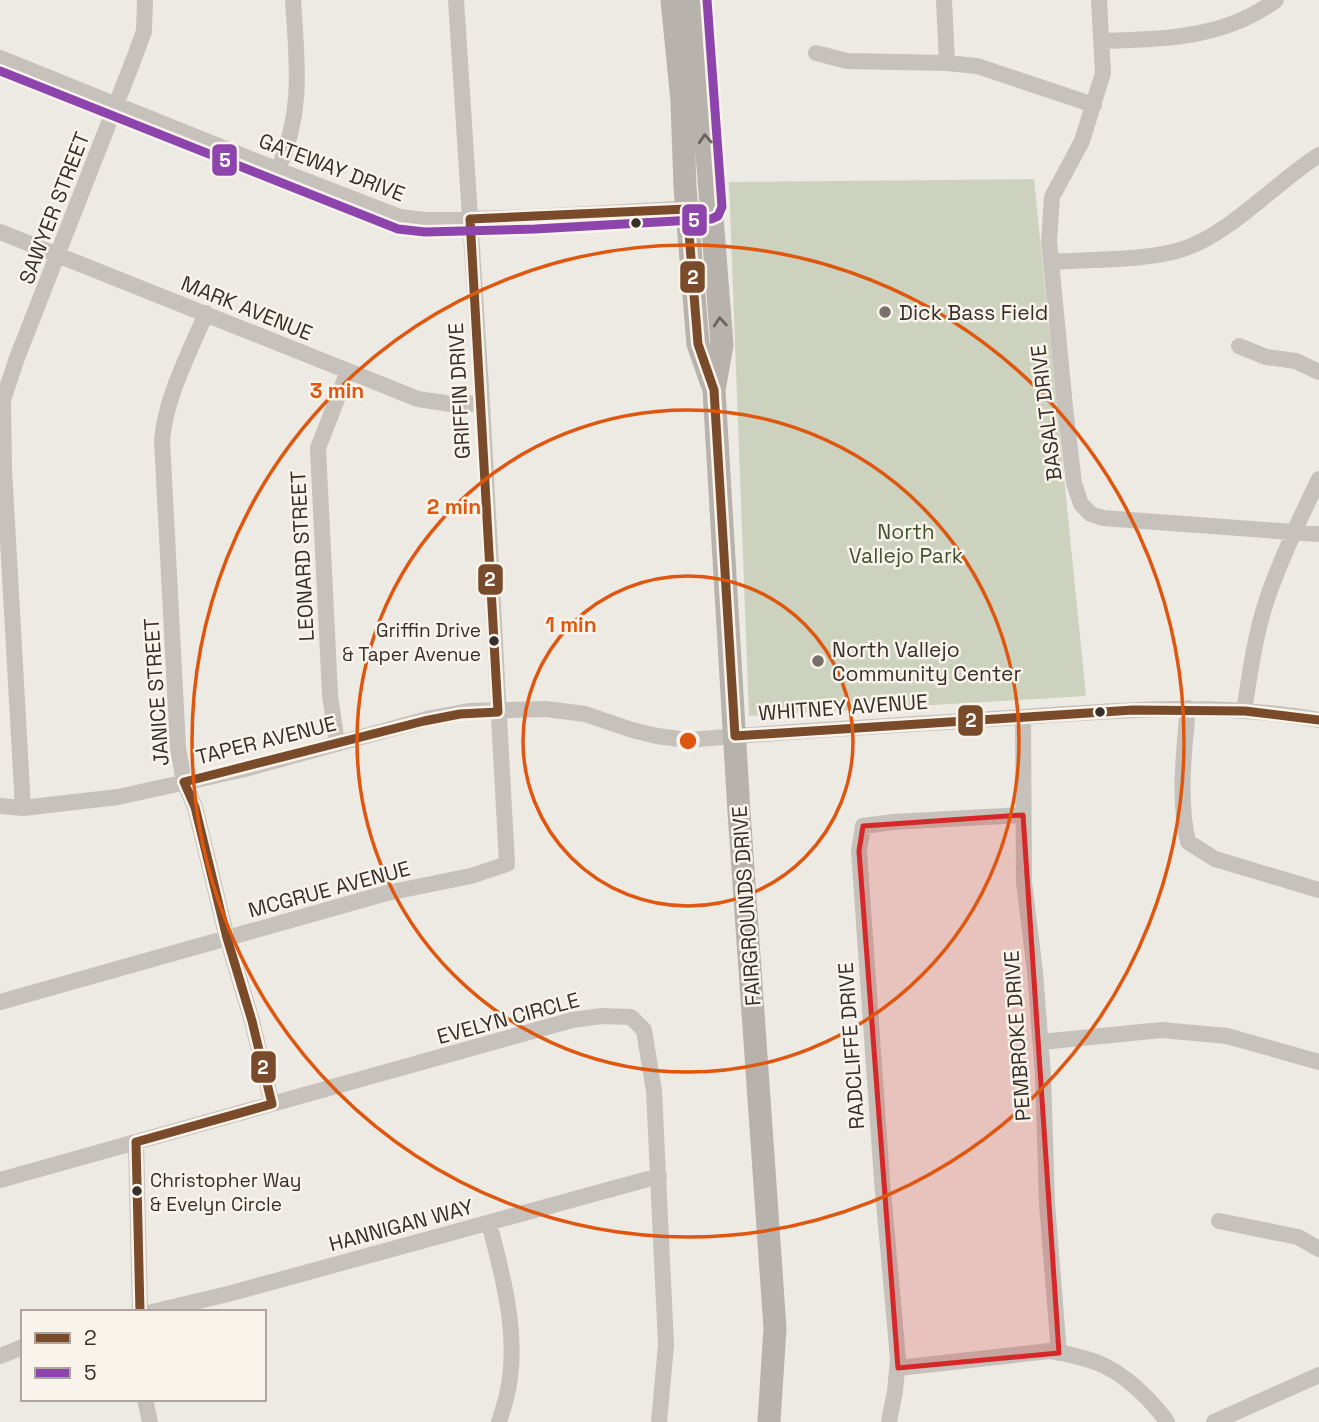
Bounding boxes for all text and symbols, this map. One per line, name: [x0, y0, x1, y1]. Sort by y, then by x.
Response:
street label: GATEWAY DRIVE: [255, 127, 409, 207]
street label: SAWYER STREET: [13, 128, 95, 288]
one-way arrow: [698, 133, 713, 144]
line badge: 5: [211, 143, 238, 177]
text: 5: [219, 148, 231, 173]
line badge: 5: [681, 203, 708, 237]
text: 5: [688, 208, 700, 233]
unlabelled marker: [629, 216, 643, 230]
line badge: 2: [679, 260, 706, 294]
text: 2: [687, 265, 699, 290]
street label: MARK AVENUE: [177, 269, 317, 347]
place label: Dick Bass Field: [899, 299, 1048, 326]
marker: Dick Bass Field: [877, 304, 893, 320]
one-way arrow: [713, 316, 728, 327]
street label: GRIFFIN DRIVE: [442, 322, 476, 460]
street label: BASALT DRIVE: [1024, 343, 1068, 483]
text: 3 min: [310, 377, 364, 404]
street label: LEONARD STREET: [284, 470, 320, 642]
text: 2 min: [427, 493, 481, 520]
park label: North Vallejo Park: [849, 518, 963, 569]
line badge: 2: [477, 563, 504, 596]
text: 2: [484, 567, 496, 592]
text: 1 min: [545, 611, 597, 638]
street label: JANICE STREET: [137, 617, 175, 767]
place label: Griffin Drive & Taper Avenue: [342, 618, 481, 667]
marker: Griffin Drive & Taper Avenue: [487, 634, 501, 648]
place label: North Vallejo Community Center: [832, 636, 1021, 687]
marker: North Vallejo Community Center: [810, 653, 826, 669]
street label: WHITNEY AVENUE: [757, 688, 929, 726]
line badge: 2: [957, 704, 984, 737]
unlabelled marker: [1093, 705, 1107, 719]
text: 2: [965, 708, 977, 733]
street label: TAPER AVENUE: [193, 710, 339, 770]
centre of rings: [676, 729, 700, 753]
street label: FAIRGROUNDS DRIVE: [726, 805, 766, 1007]
street label: MCGRUE AVENUE: [245, 854, 413, 924]
street label: PEMBROKE DRIVE: [998, 950, 1036, 1122]
street label: RADCLIFFE DRIVE: [832, 962, 870, 1130]
street label: EVELYN CIRCLE: [434, 986, 582, 1050]
line badge: 2: [250, 1050, 277, 1084]
text: 2: [257, 1055, 269, 1080]
place label: Christopher Way & Evelyn Circle: [150, 1168, 301, 1217]
marker: Christopher Way & Evelyn Circle: [130, 1184, 144, 1198]
street label: HANNIGAN WAY: [326, 1193, 476, 1257]
legend: [21, 1310, 266, 1401]
text: 2: [84, 1324, 97, 1351]
text: 5: [84, 1359, 97, 1386]

